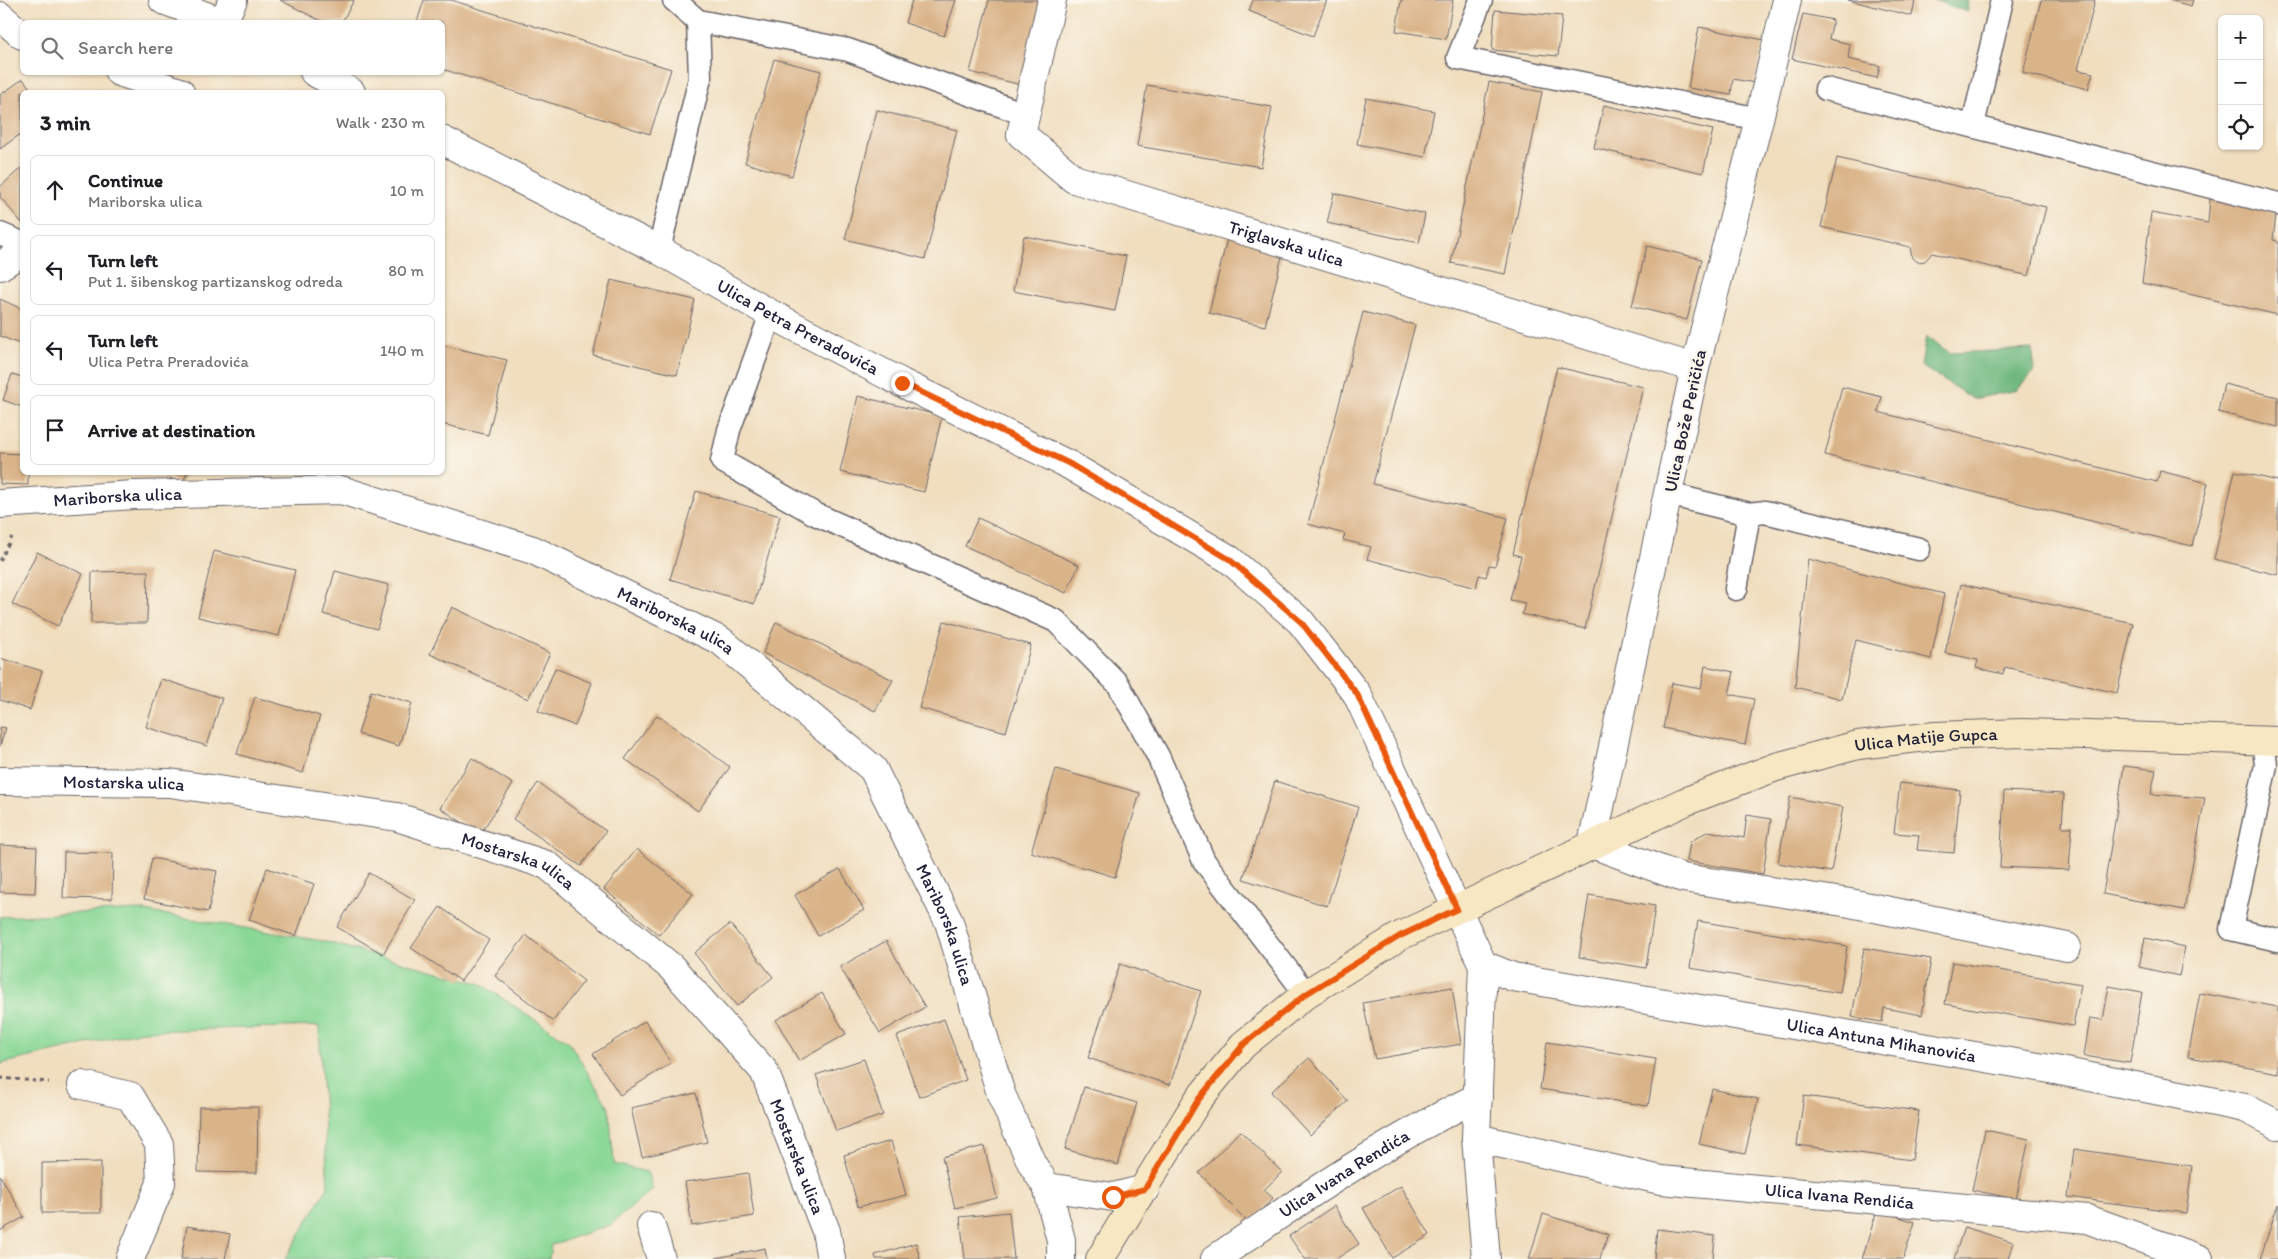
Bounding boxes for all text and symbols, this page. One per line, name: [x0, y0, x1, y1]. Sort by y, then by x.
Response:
map controls: [2218, 15, 2263, 150]
button: +: [2218, 15, 2263, 60]
search box: [20, 20, 445, 75]
icon: search: [38, 34, 66, 62]
text: Search here: [78, 36, 173, 59]
button: −: [2218, 60, 2263, 105]
button: locate: [2218, 105, 2263, 150]
text: 3 min: [40, 110, 90, 135]
text: Walk · 230 m: [336, 113, 425, 132]
text: Continue: [88, 169, 163, 192]
icon: ahead: [41, 176, 69, 204]
text: 10 m: [390, 181, 424, 200]
text: Mariborska ulica: [88, 192, 203, 211]
street label: Triglavska ulica: [1226, 216, 1348, 272]
text: Turn left: [88, 249, 158, 272]
icon: left: [41, 256, 69, 284]
text: 80 m: [388, 261, 424, 280]
text: Put 1. šibenskog partizanskog odreda: [88, 272, 343, 291]
street label: Ulica Petra Preradovića: [713, 274, 883, 380]
text: Turn left: [88, 329, 158, 352]
icon: left: [41, 336, 69, 364]
text: 140 m: [380, 341, 424, 360]
street label: Ulica Bože Peričića: [1659, 347, 1711, 494]
text: Ulica Petra Preradovića: [88, 352, 249, 371]
route end: [891, 372, 914, 395]
icon: arrive: [41, 416, 69, 444]
text: Arrive at destination: [88, 419, 255, 442]
street label: Mariborska ulica: [53, 483, 183, 511]
street label: Mariborska ulica: [614, 581, 740, 660]
street label: Ulica Matije Gupca: [1853, 723, 1999, 756]
street label: Mostarska ulica: [63, 771, 187, 796]
street label: Mostarska ulica: [459, 827, 580, 895]
street label: Mariborska ulica: [911, 860, 979, 989]
street label: Ulica Antuna Mihanovića: [1785, 1013, 1979, 1067]
street label: Mostarska ulica: [765, 1096, 830, 1218]
street label: Ulica Ivana Rendića: [1275, 1124, 1414, 1223]
street label: Ulica Ivana Rendića: [1764, 1179, 1916, 1214]
route start: [1102, 1186, 1125, 1209]

